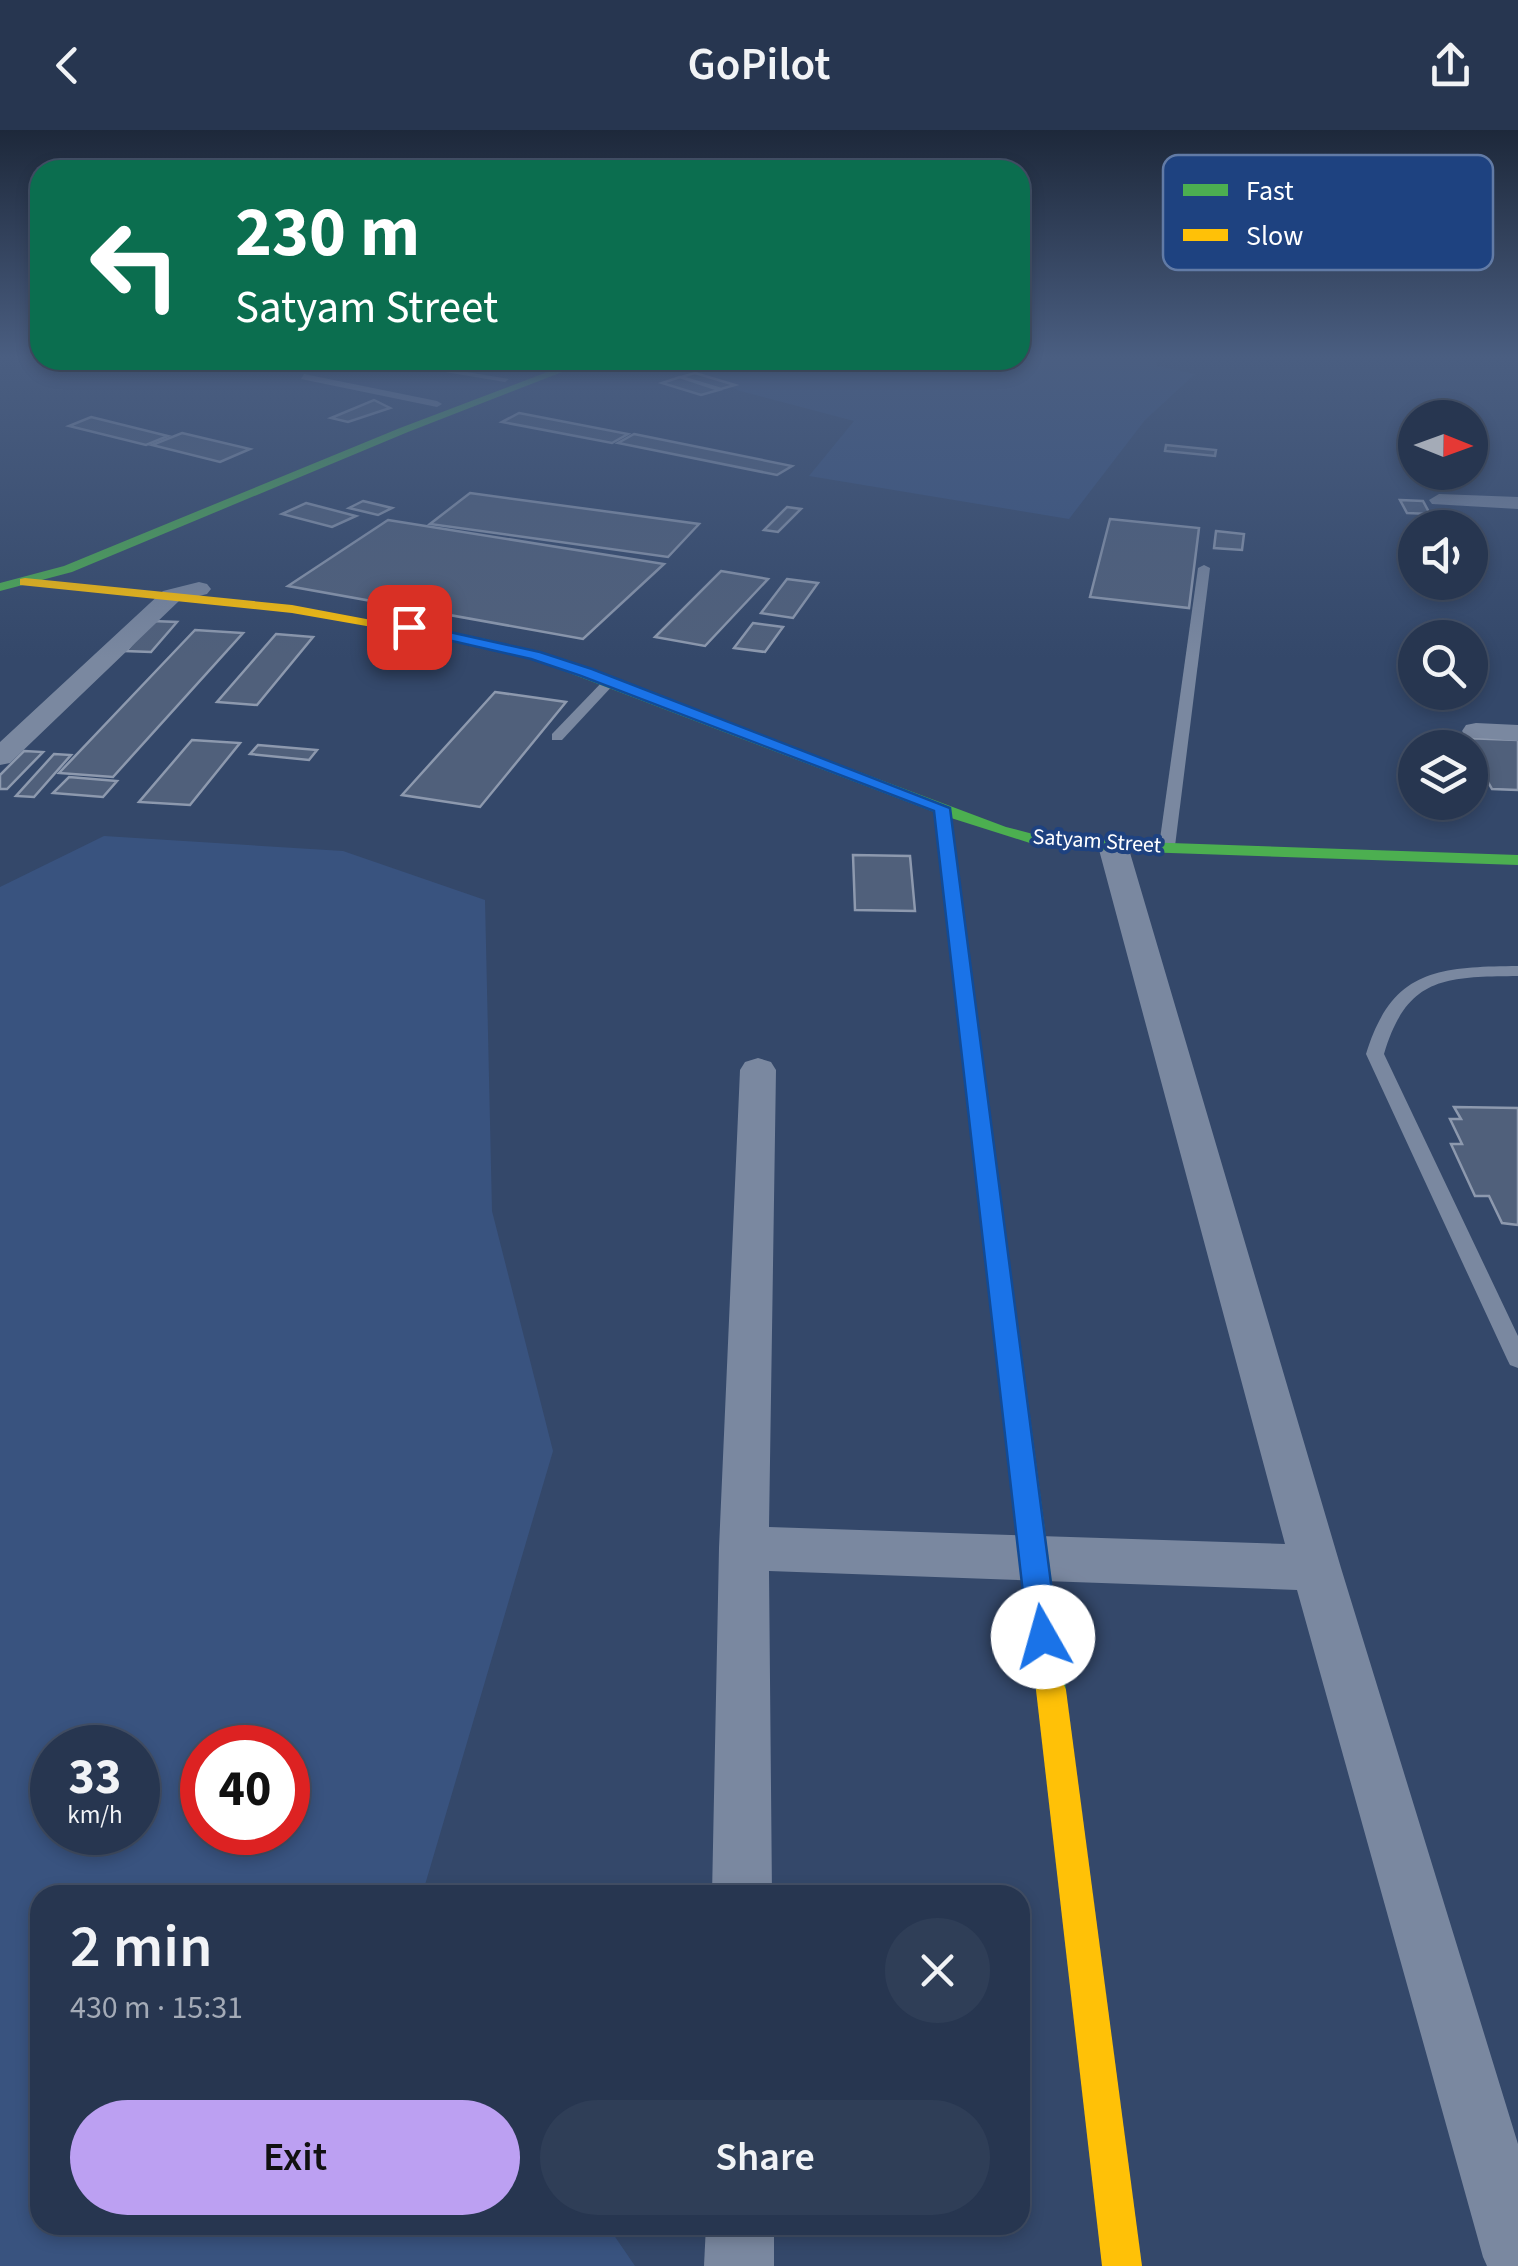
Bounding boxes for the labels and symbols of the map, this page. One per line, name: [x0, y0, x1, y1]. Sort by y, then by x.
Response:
legend: [1163, 155, 1493, 270]
text: Fast: [1246, 171, 1294, 211]
text: Slow: [1246, 216, 1303, 256]
north arrow: [1398, 400, 1488, 490]
pin: [367, 585, 452, 670]
street label: Satyam Street: [1032, 821, 1163, 861]
position arrow: [991, 1585, 1095, 1689]
speed limit sign: 40: [180, 1725, 310, 1855]

